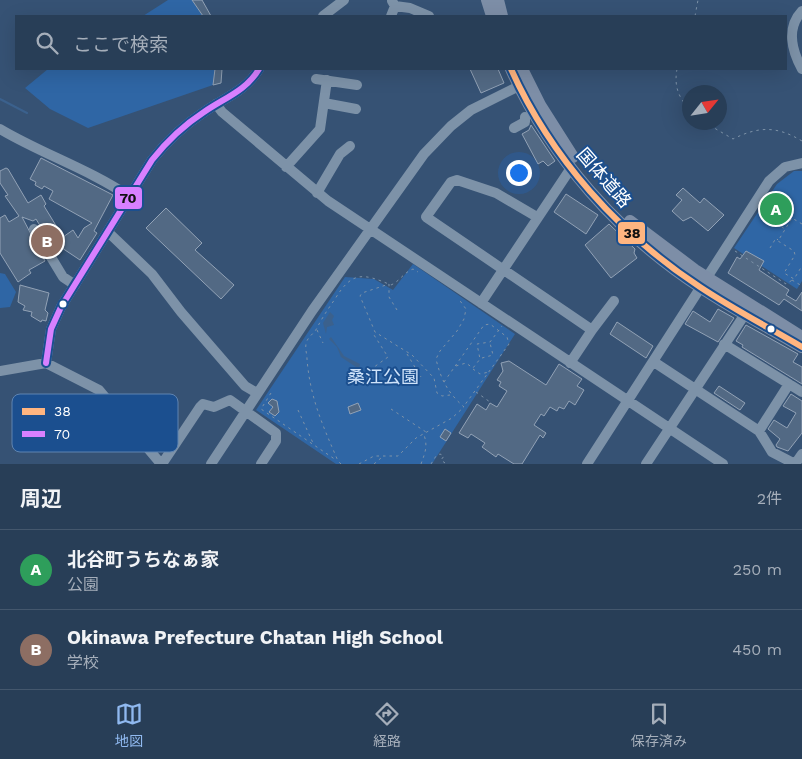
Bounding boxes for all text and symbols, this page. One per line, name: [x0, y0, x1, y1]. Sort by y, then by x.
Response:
search box: [15, 15, 787, 70]
icon: search: [33, 29, 61, 57]
text: ここで検索: [73, 33, 168, 56]
north arrow: [682, 85, 727, 130]
street label: 国体道路: [573, 144, 636, 212]
your location: [506, 160, 532, 186]
line badge: 70: [114, 186, 143, 210]
text: 70: [119, 190, 137, 206]
pin: A: [760, 190, 792, 228]
line badge: 38: [617, 221, 646, 245]
pin: B: [31, 222, 63, 260]
text: 38: [623, 225, 641, 241]
unlabelled marker: [58, 299, 68, 309]
unlabelled marker: [766, 324, 776, 334]
park label: 桑江公園: [347, 366, 419, 387]
legend: [12, 394, 178, 452]
text: 38: [54, 403, 71, 419]
text: 70: [54, 426, 70, 442]
text: 周辺: [20, 486, 62, 511]
text: 2件: [757, 489, 782, 508]
text: 北谷町うちなぁ家: [67, 548, 219, 571]
text: A: [31, 560, 41, 579]
text: 250 m: [733, 560, 782, 579]
text: 公園: [67, 575, 99, 594]
text: Okinawa Prefecture Chatan High School: [67, 626, 443, 649]
text: B: [31, 640, 41, 659]
text: 450 m: [732, 640, 782, 659]
text: 学校: [67, 653, 99, 672]
tab: 地図: [115, 700, 143, 750]
tab: 経路: [373, 700, 401, 750]
tab: 保存済み: [631, 700, 687, 750]

